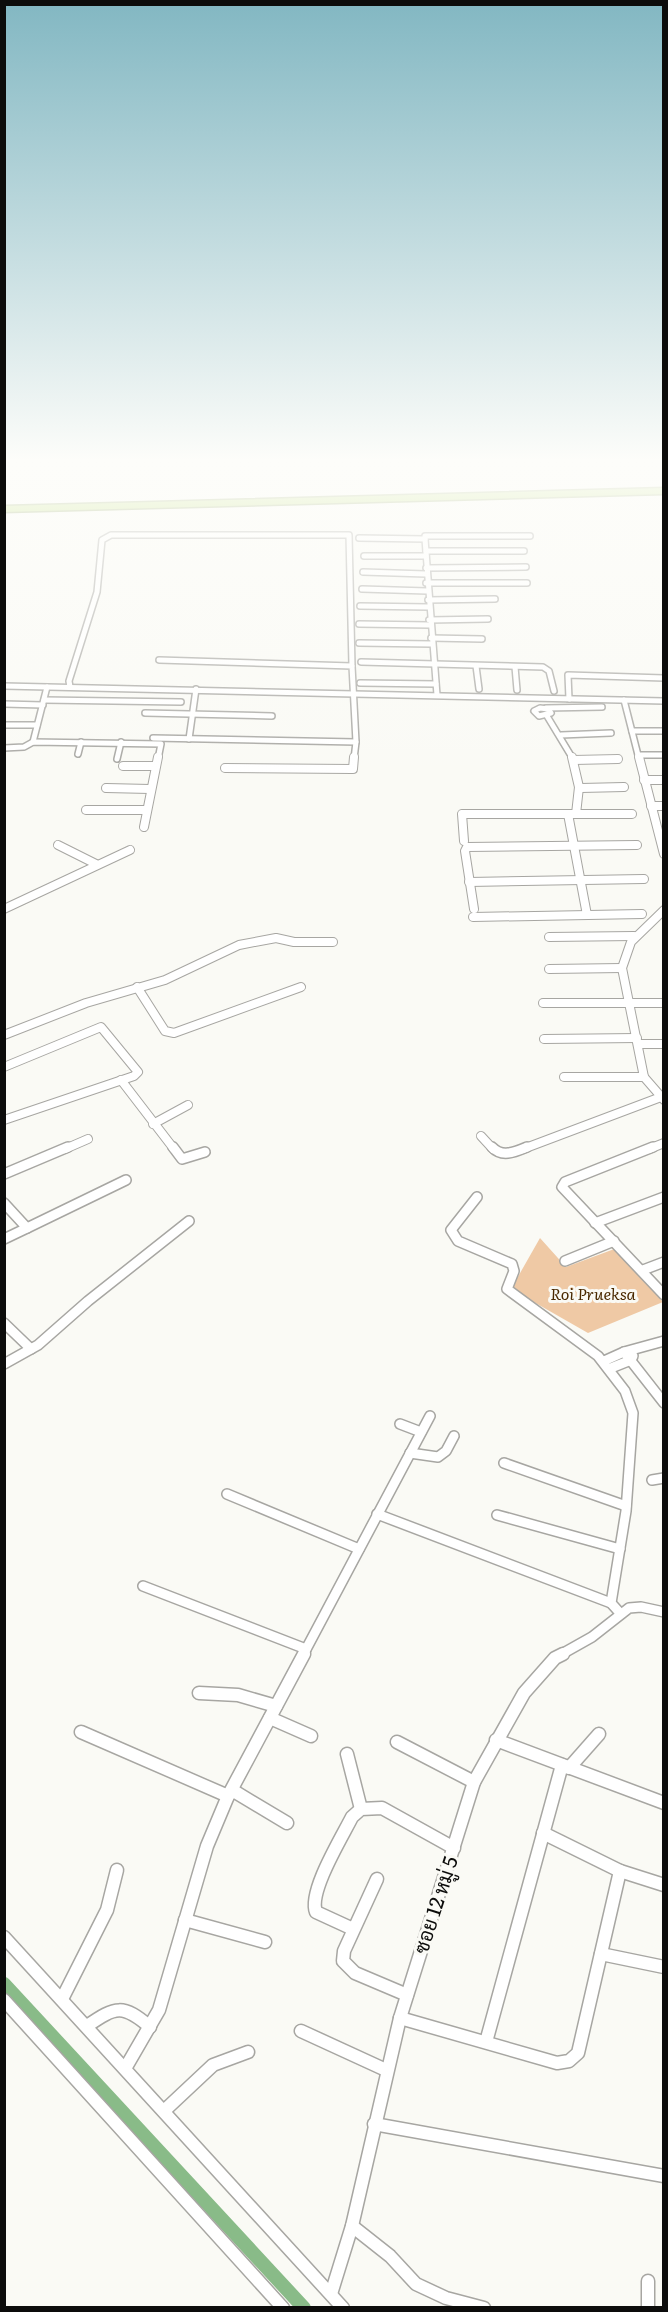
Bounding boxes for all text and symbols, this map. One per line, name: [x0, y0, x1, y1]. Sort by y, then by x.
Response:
park label: Roi Prueksa: [550, 1281, 637, 1305]
street label: ซอย 12 หมู่ 5: [404, 1852, 466, 1958]

